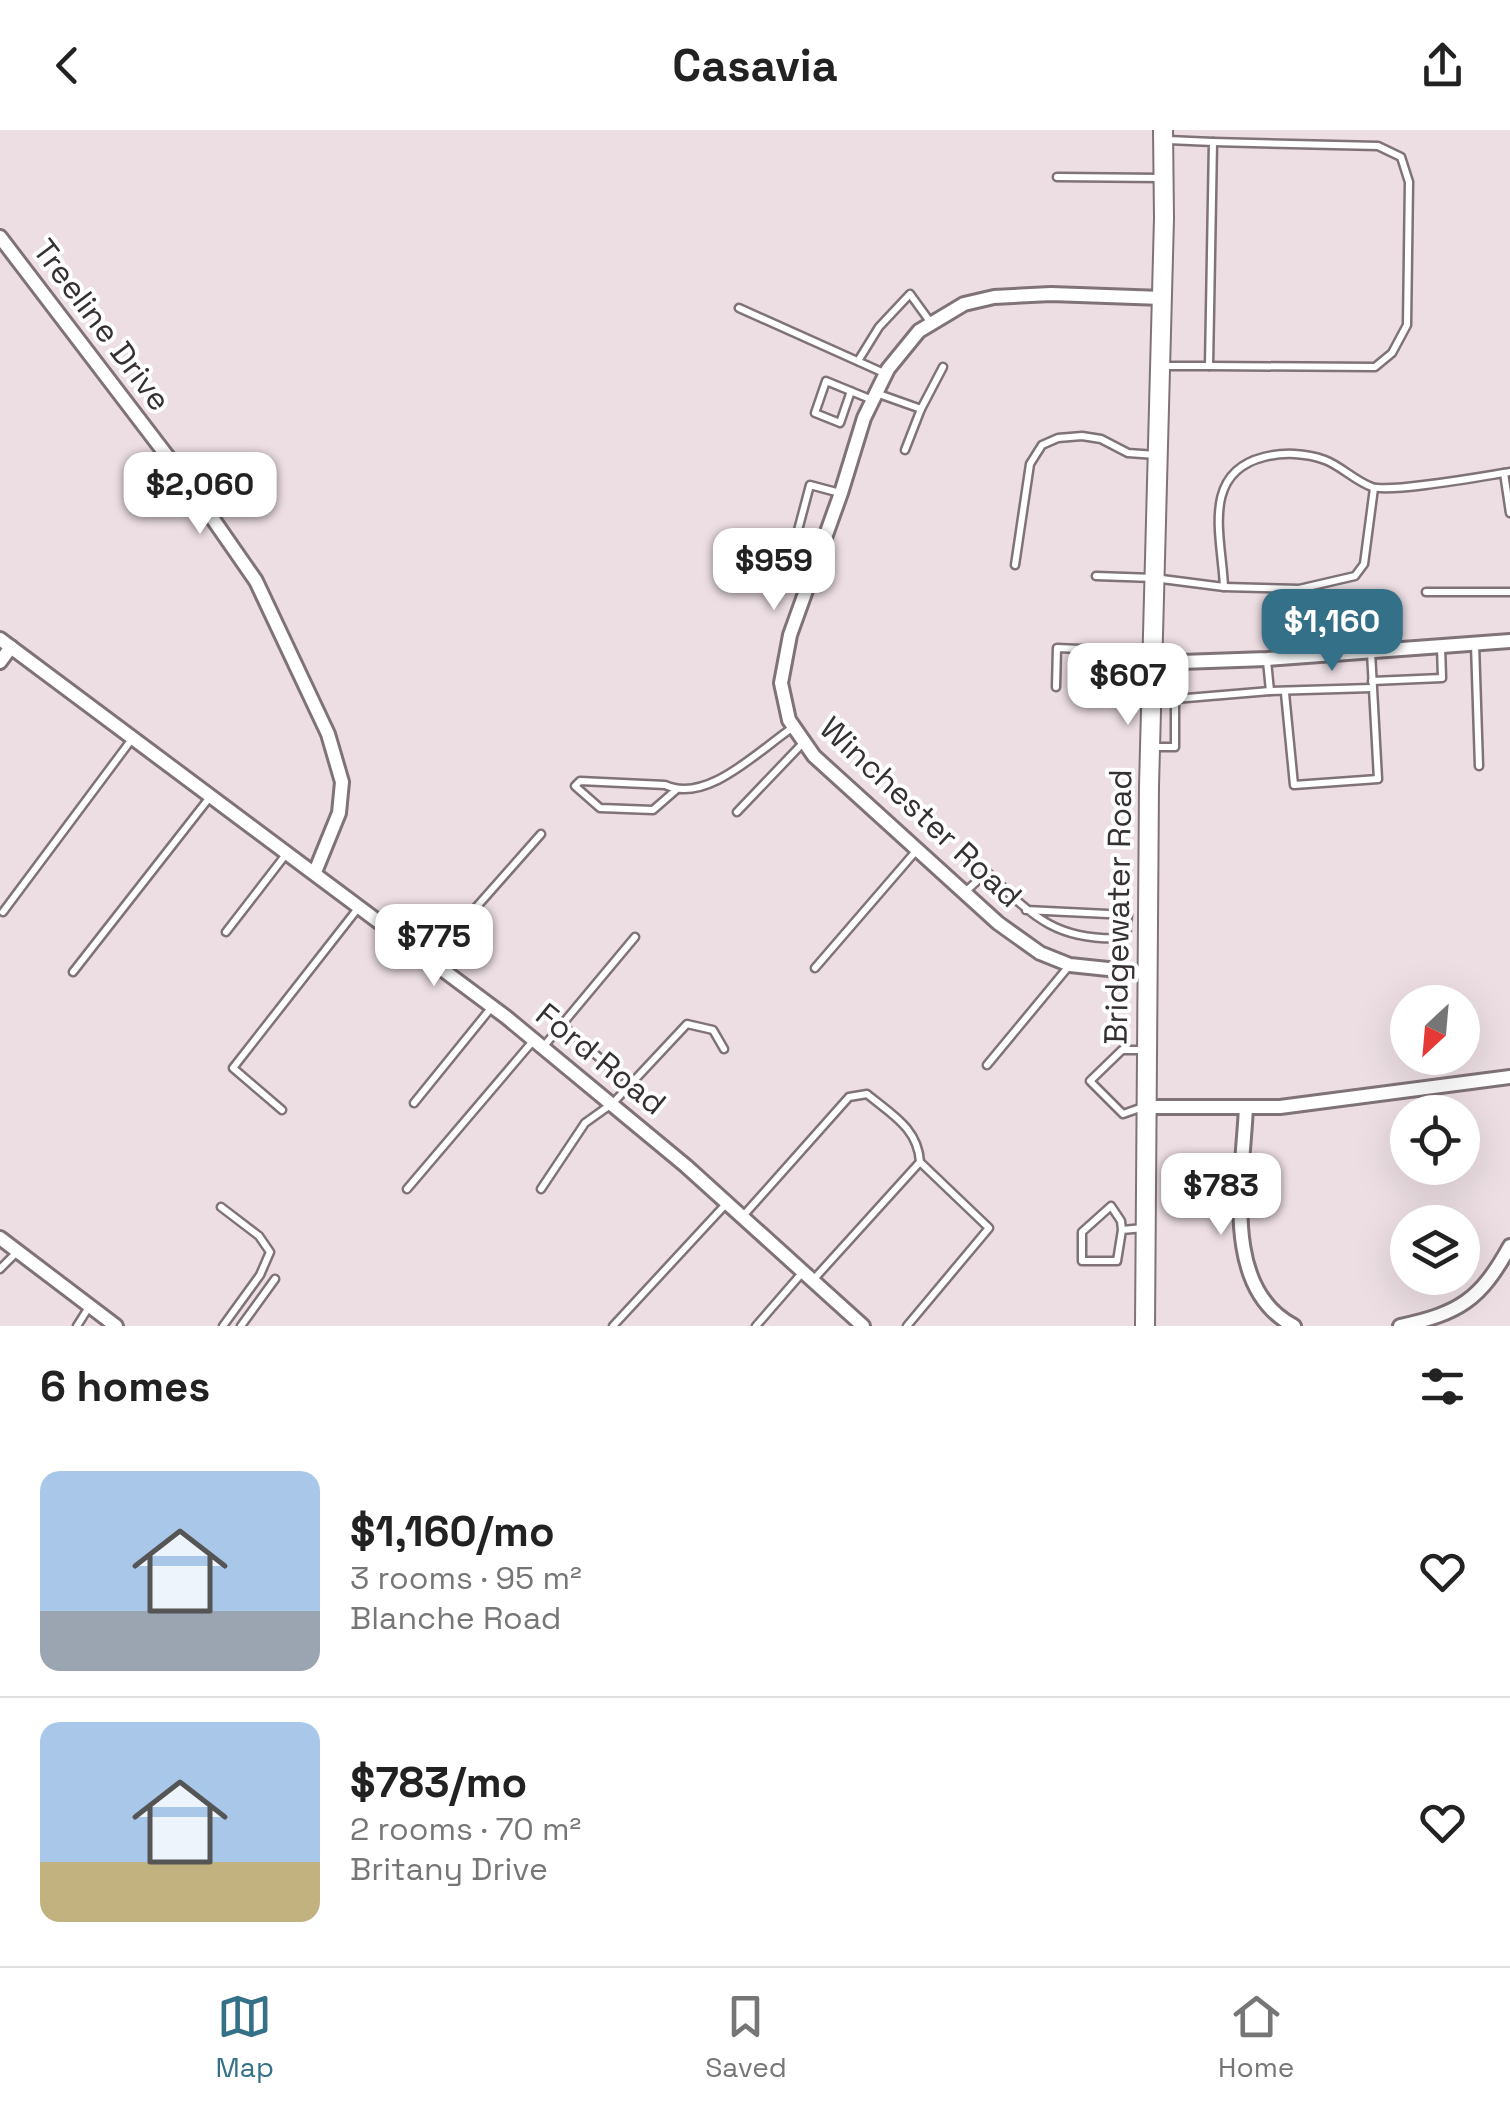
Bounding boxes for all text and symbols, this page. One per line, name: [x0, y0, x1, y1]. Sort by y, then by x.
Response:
text: Casavia: [672, 37, 838, 94]
icon: back: [40, 38, 95, 93]
icon: share: [1415, 38, 1470, 93]
street label: Treeline Drive: [24, 231, 180, 419]
pin: $2,060: [119, 452, 281, 537]
text: $2,060: [146, 464, 254, 504]
pin: $959: [715, 528, 833, 613]
text: $959: [735, 540, 813, 580]
pin: $1,160: [1251, 589, 1413, 674]
text: $1,160: [1284, 601, 1380, 641]
pin: $607: [1069, 643, 1187, 728]
text: $607: [1090, 655, 1167, 695]
street label: Winchester Road: [812, 708, 1030, 916]
street label: Bridgewater Road: [1096, 769, 1140, 1045]
pin: $775: [375, 904, 493, 989]
text: $775: [397, 916, 471, 956]
north arrow: [1390, 985, 1480, 1075]
map controls: [1390, 985, 1480, 1295]
street label: Ford Road: [528, 994, 674, 1124]
button: locate: [1390, 1095, 1480, 1185]
pin: $783: [1162, 1153, 1280, 1238]
text: $783: [1183, 1165, 1259, 1205]
button: layers: [1390, 1205, 1480, 1295]
icon: filters: [1415, 1359, 1470, 1414]
text: 6 homes: [40, 1360, 210, 1413]
text: $1,160/mo: [350, 1505, 555, 1558]
icon: home: [120, 1511, 240, 1631]
icon: heart: [1415, 1544, 1470, 1599]
text: 3 rooms · 95 m²: [350, 1558, 582, 1598]
text: Blanche Road: [350, 1598, 561, 1638]
text: $783/mo: [350, 1756, 527, 1809]
icon: home: [120, 1762, 240, 1882]
icon: heart: [1415, 1795, 1470, 1850]
text: 2 rooms · 70 m²: [350, 1809, 581, 1849]
text: Britany Drive: [350, 1849, 548, 1889]
tab: Map: [216, 1989, 274, 2085]
tab: Saved: [705, 1989, 787, 2085]
tab: Home: [1218, 1989, 1294, 2085]

